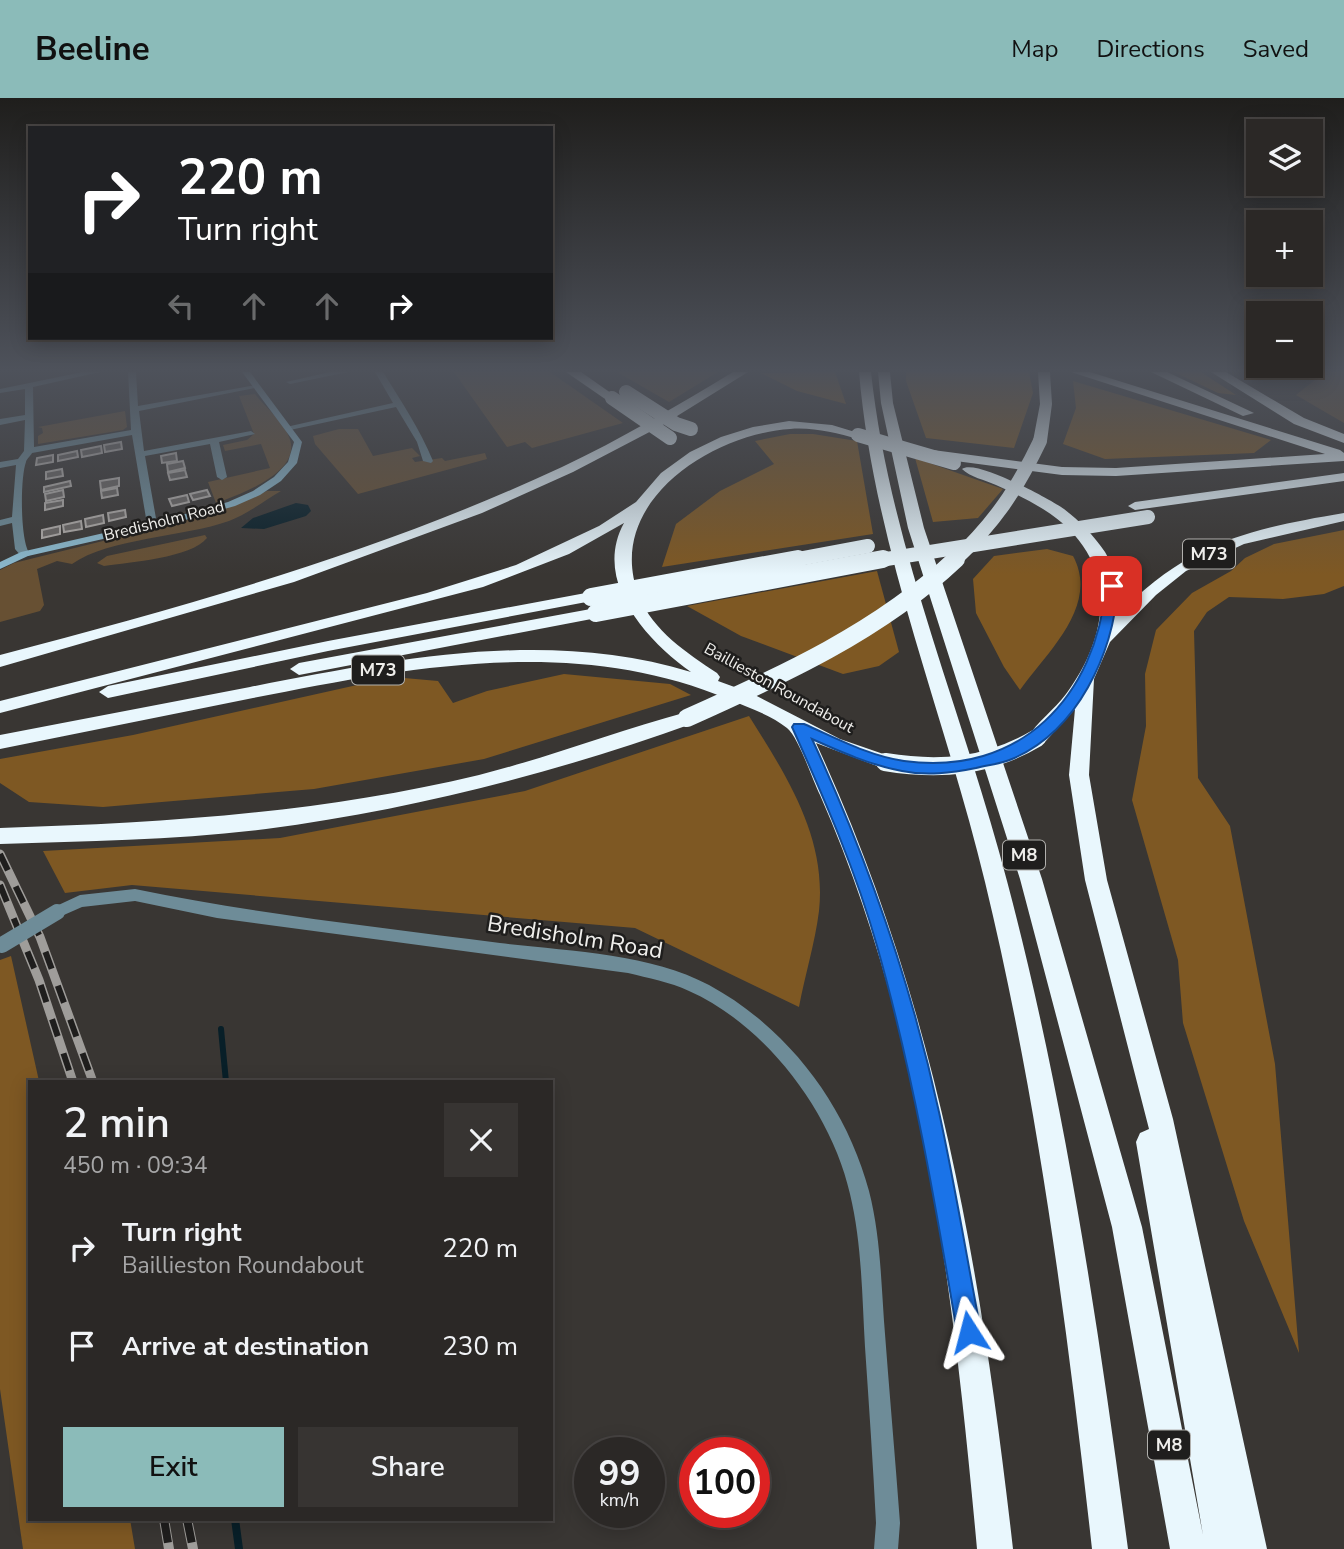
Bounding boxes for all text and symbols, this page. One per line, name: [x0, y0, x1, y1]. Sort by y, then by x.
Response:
text: Beeline: [35, 27, 150, 72]
text: Map: [1011, 33, 1058, 65]
text: Directions: [1096, 33, 1205, 65]
text: Saved: [1243, 33, 1309, 65]
map controls: [1246, 119, 1323, 378]
button: layers: [1246, 119, 1323, 196]
text: 220 m: [178, 144, 322, 211]
icon: right: [63, 154, 154, 245]
text: Turn right: [178, 208, 318, 251]
button: +: [1246, 210, 1323, 287]
icon: left: [162, 287, 200, 325]
icon: ahead: [235, 287, 273, 325]
icon: ahead: [308, 287, 346, 325]
icon: right: [381, 287, 419, 325]
button: −: [1246, 301, 1323, 378]
street label: Bredisholm Road: [101, 495, 227, 547]
road number: M73: [1183, 540, 1235, 568]
pin: [1082, 556, 1142, 616]
icon: arrive: [1093, 567, 1131, 605]
street label: Baillieston Roundabout: [700, 638, 858, 739]
road number: M73: [352, 656, 404, 684]
road number: M8: [1003, 840, 1045, 870]
street label: Bredisholm Road: [485, 908, 665, 966]
text: 2 min: [63, 1095, 170, 1152]
button: close: [444, 1103, 518, 1177]
text: 450 m · 09:34: [63, 1150, 208, 1181]
text: Turn right: [122, 1215, 241, 1250]
icon: right: [63, 1229, 101, 1267]
text: 220 m: [442, 1231, 518, 1266]
text: Baillieston Roundabout: [122, 1250, 364, 1281]
position arrow: [932, 1295, 1006, 1369]
icon: arrive: [63, 1327, 101, 1365]
text: Arrive at destination: [122, 1329, 369, 1364]
text: 230 m: [442, 1329, 518, 1364]
button: Exit: [63, 1427, 284, 1507]
button: Share: [298, 1427, 518, 1507]
road number: M8: [1148, 1430, 1190, 1460]
speed limit sign: 100: [679, 1437, 770, 1528]
text: 99: [598, 1450, 641, 1497]
text: km/h: [600, 1488, 639, 1512]

